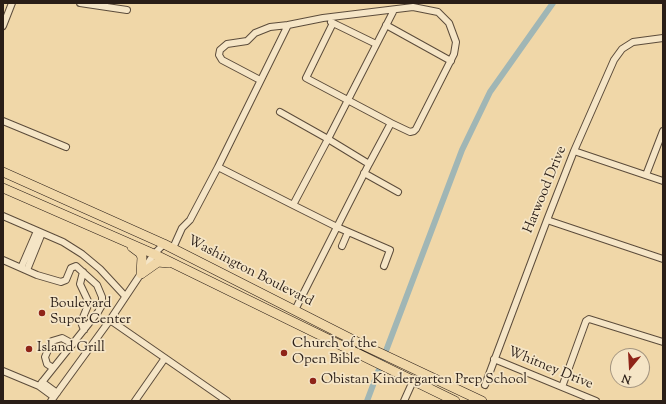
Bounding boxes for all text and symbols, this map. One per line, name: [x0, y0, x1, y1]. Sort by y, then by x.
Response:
street label: Harwood Drive: [521, 144, 571, 236]
street label: Washington Boulevard: [184, 233, 316, 311]
place label: Boulevard Super Center: [50, 297, 131, 330]
marker: Boulevard Super Center: [37, 308, 47, 318]
place label: Church of the Open Bible: [292, 337, 377, 370]
place label: Island Grill: [37, 341, 105, 357]
marker: Island Grill: [24, 344, 34, 354]
street label: Whitney Drive: [505, 344, 595, 394]
marker: Church of the Open Bible: [279, 348, 289, 358]
north arrow: [610, 348, 650, 388]
text: N: [620, 369, 633, 387]
place label: Obistan Kindergarten Prep School: [321, 373, 527, 389]
marker: Obistan Kindergarten Prep School: [308, 376, 318, 386]

